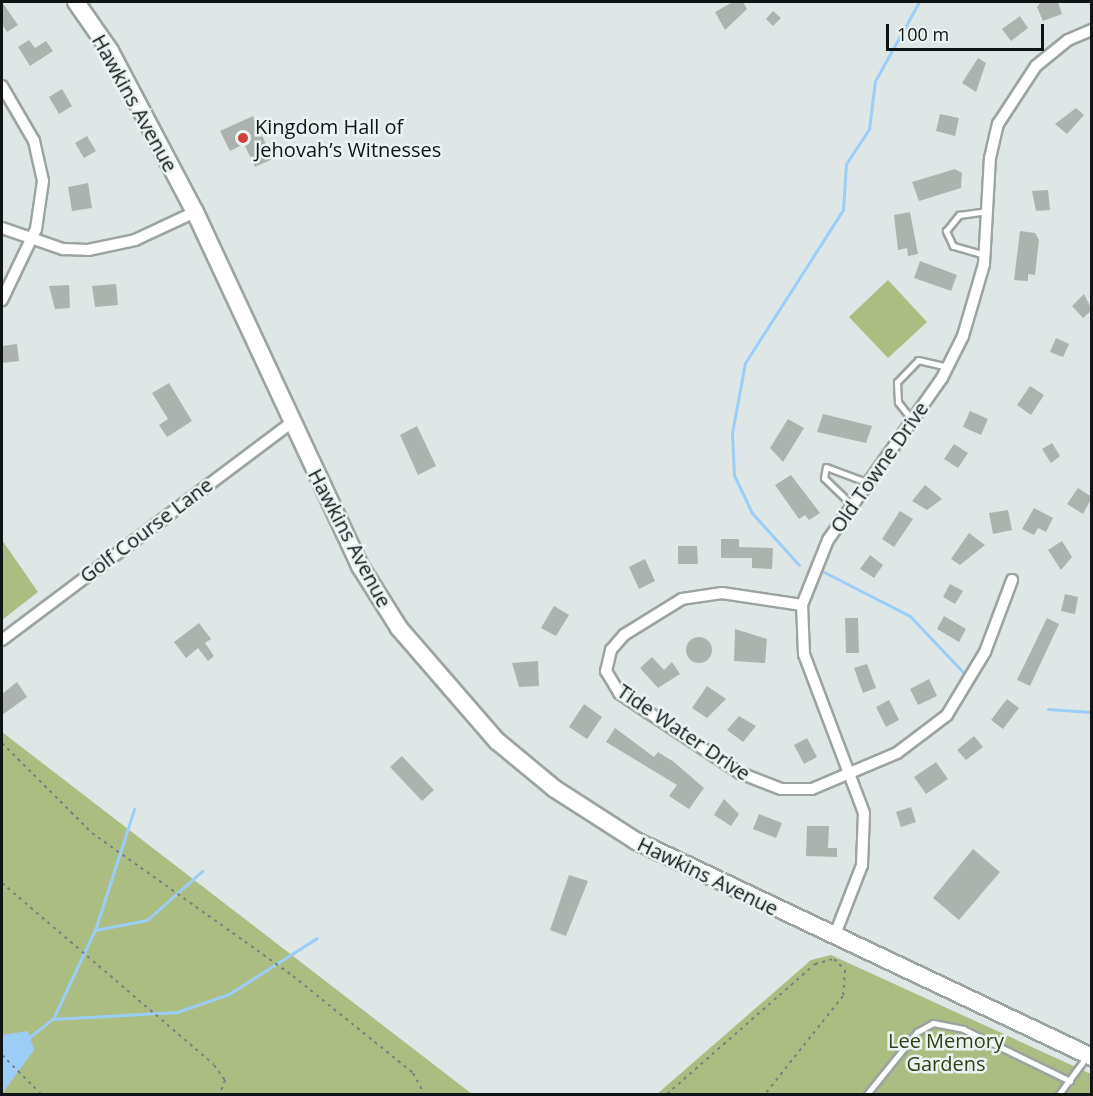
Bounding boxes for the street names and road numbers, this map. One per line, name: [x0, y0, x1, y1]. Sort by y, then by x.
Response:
street label: Hawkins Avenue: [87, 30, 183, 176]
street label: Old Towne Drive: [825, 397, 933, 537]
street label: Hawkins Avenue: [303, 465, 397, 611]
street label: Golf Course Lane: [75, 472, 217, 588]
street label: Tide Water Drive: [613, 679, 755, 785]
street label: Hawkins Avenue: [634, 832, 782, 920]

